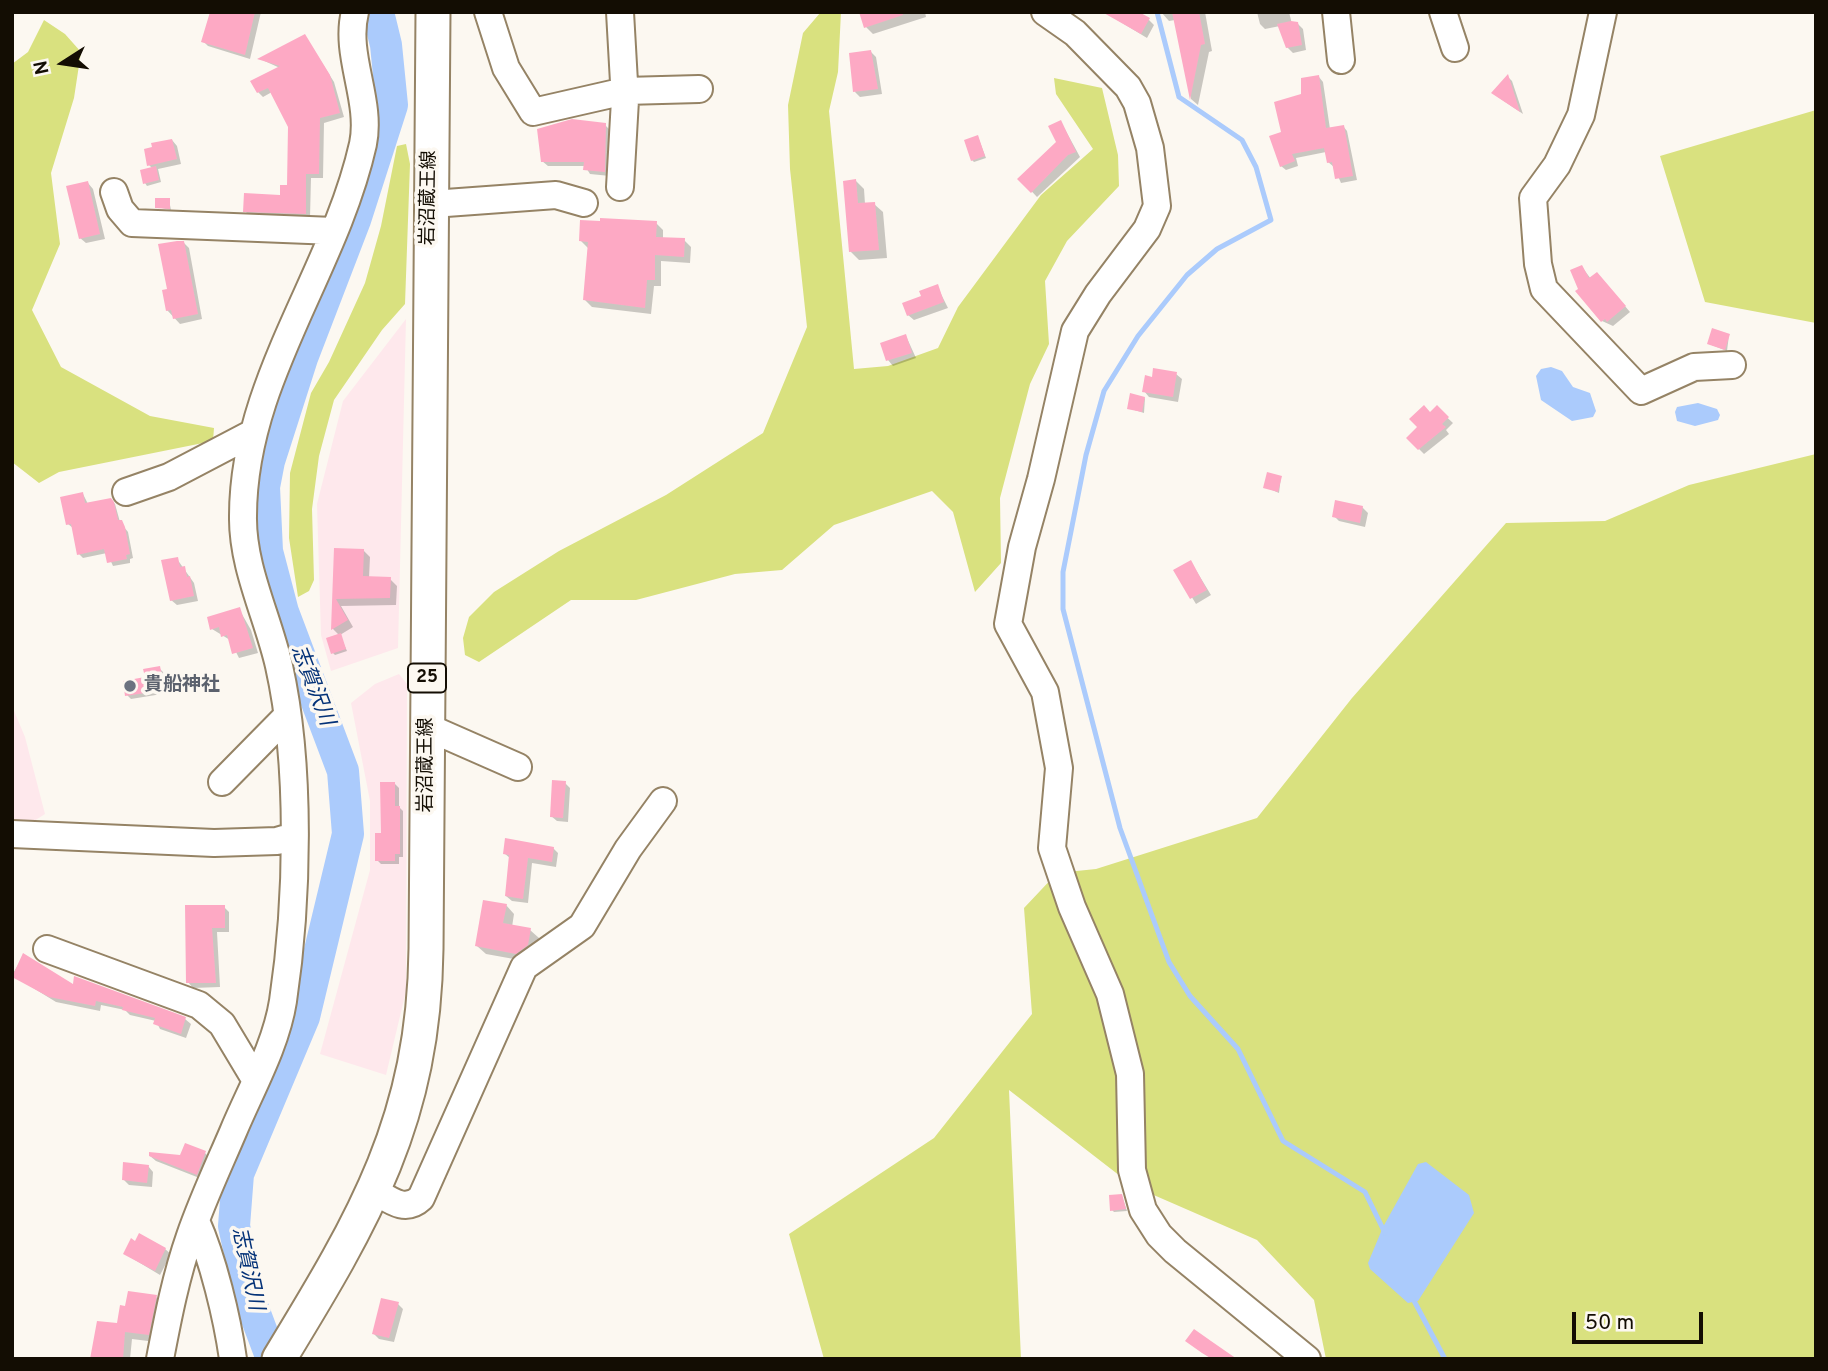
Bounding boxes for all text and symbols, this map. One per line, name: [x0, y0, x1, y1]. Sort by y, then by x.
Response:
north arrow: [28, 28, 98, 98]
text: N: [29, 58, 56, 77]
street label: 岩沼蔵王線: [418, 150, 442, 246]
water label: 志賀沢川: [284, 642, 338, 730]
road number: 25: [408, 664, 446, 692]
place label: 貴船神社: [144, 675, 220, 697]
marker: 貴船神社: [122, 678, 138, 694]
street label: 岩沼蔵王線: [416, 718, 438, 812]
water label: 志賀沢川: [225, 1225, 267, 1313]
scale bar: [1576, 1298, 1707, 1342]
text: 50 m: [1585, 1310, 1634, 1337]

